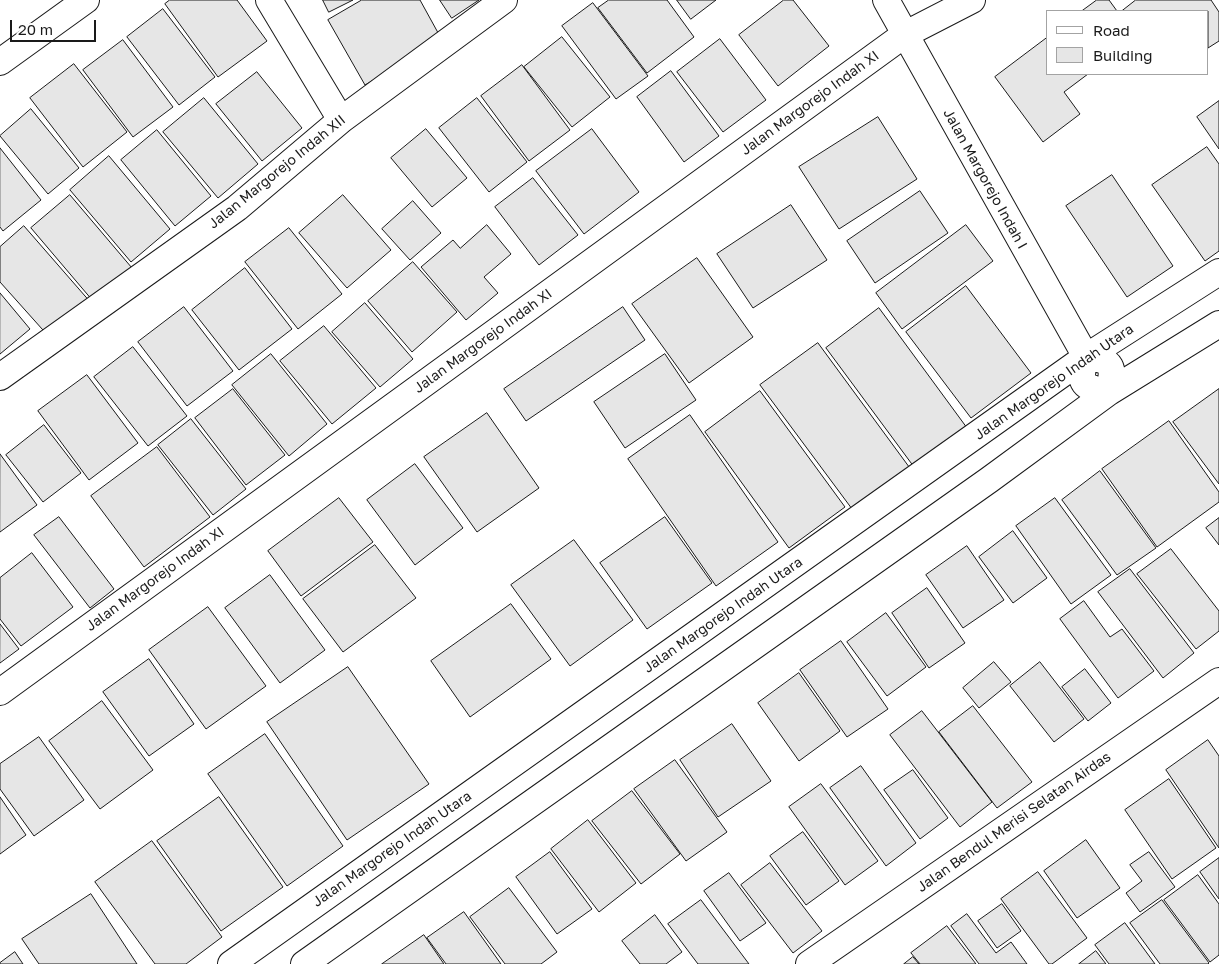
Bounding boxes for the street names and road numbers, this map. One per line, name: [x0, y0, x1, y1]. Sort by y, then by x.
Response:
street label: Jalan Margorejo Indah XI: [738, 47, 882, 159]
street label: Jalan Margorejo Indah I: [939, 106, 1031, 252]
street label: Jalan Margorejo Indah XII: [205, 112, 349, 232]
street label: Jalan Margorejo Indah XI: [411, 285, 555, 397]
street label: Jalan Margorejo Indah Utara: [971, 321, 1137, 443]
street label: Jalan Margorejo Indah XI: [83, 523, 227, 635]
street label: Jalan Margorejo Indah Utara: [640, 554, 806, 676]
street label: Jalan Bendul Merisi Selatan Airdas: [914, 748, 1114, 896]
street label: Jalan Margorejo Indah Utara: [309, 788, 475, 910]

